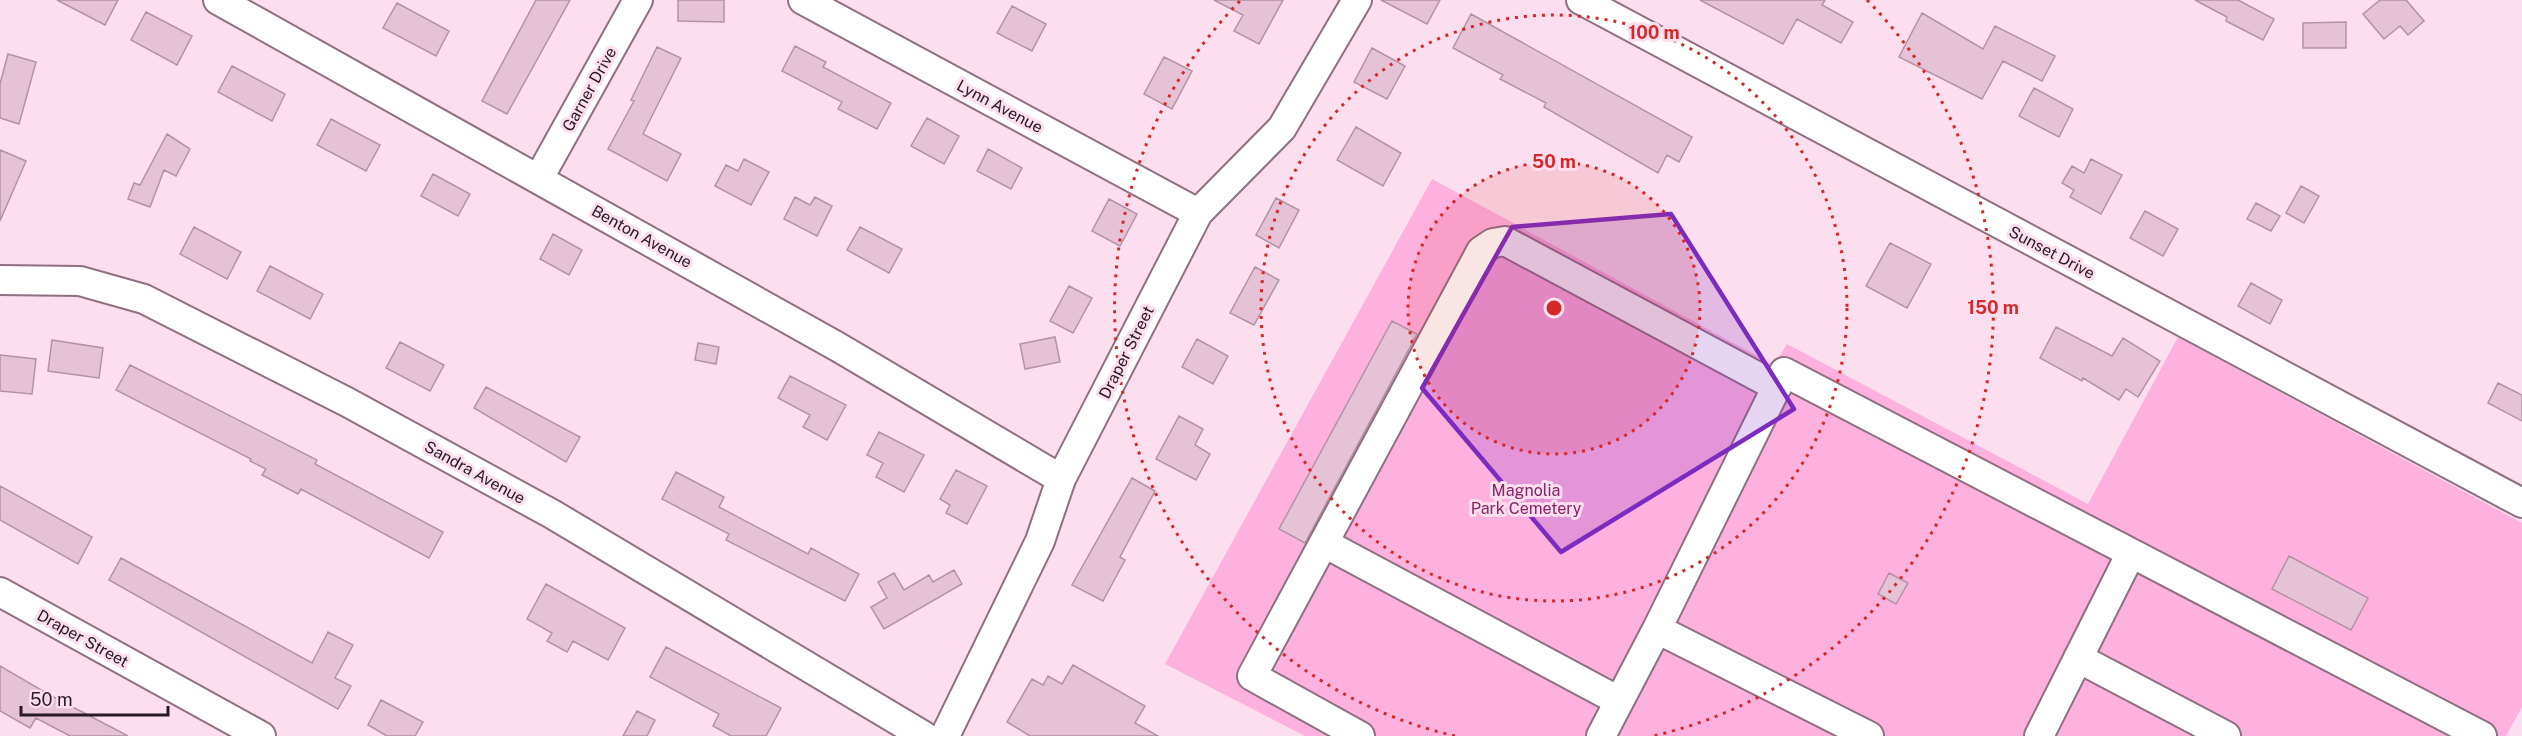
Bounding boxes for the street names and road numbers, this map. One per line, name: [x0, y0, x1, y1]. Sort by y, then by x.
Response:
street label: Garner Drive: [558, 44, 620, 135]
street label: Lynn Avenue: [954, 76, 1046, 137]
street label: Benton Avenue: [588, 201, 695, 272]
street label: Sunset Drive: [2006, 222, 2098, 283]
street label: Draper Street: [1095, 303, 1158, 402]
street label: Sandra Avenue: [421, 437, 528, 508]
street label: Draper Street: [34, 606, 132, 671]

